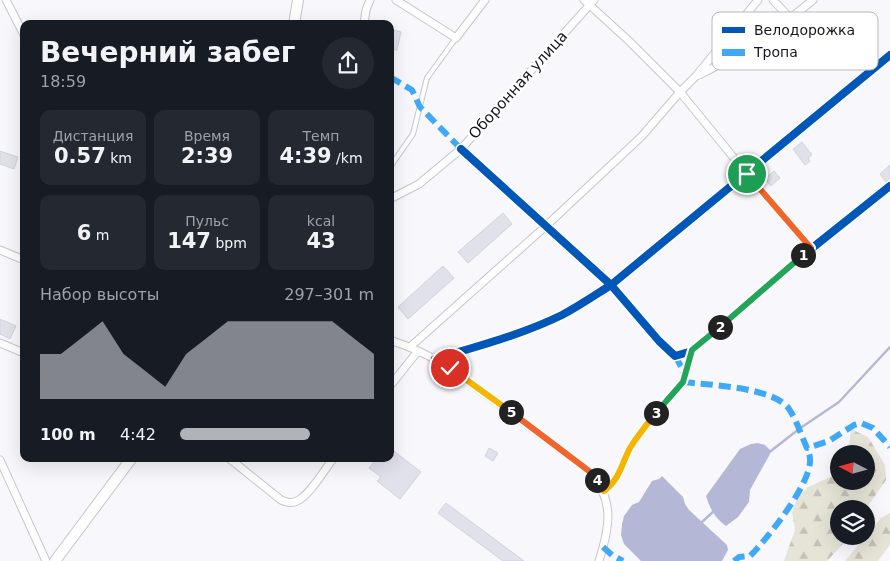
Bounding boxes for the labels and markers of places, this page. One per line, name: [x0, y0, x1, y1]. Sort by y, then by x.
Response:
pin: [726, 153, 768, 195]
pin: 1: [790, 242, 816, 268]
pin: 2: [708, 314, 732, 340]
pin: [429, 347, 471, 389]
pin: 5: [498, 400, 524, 424]
pin: 3: [644, 400, 668, 426]
pin: 4: [584, 468, 610, 492]

